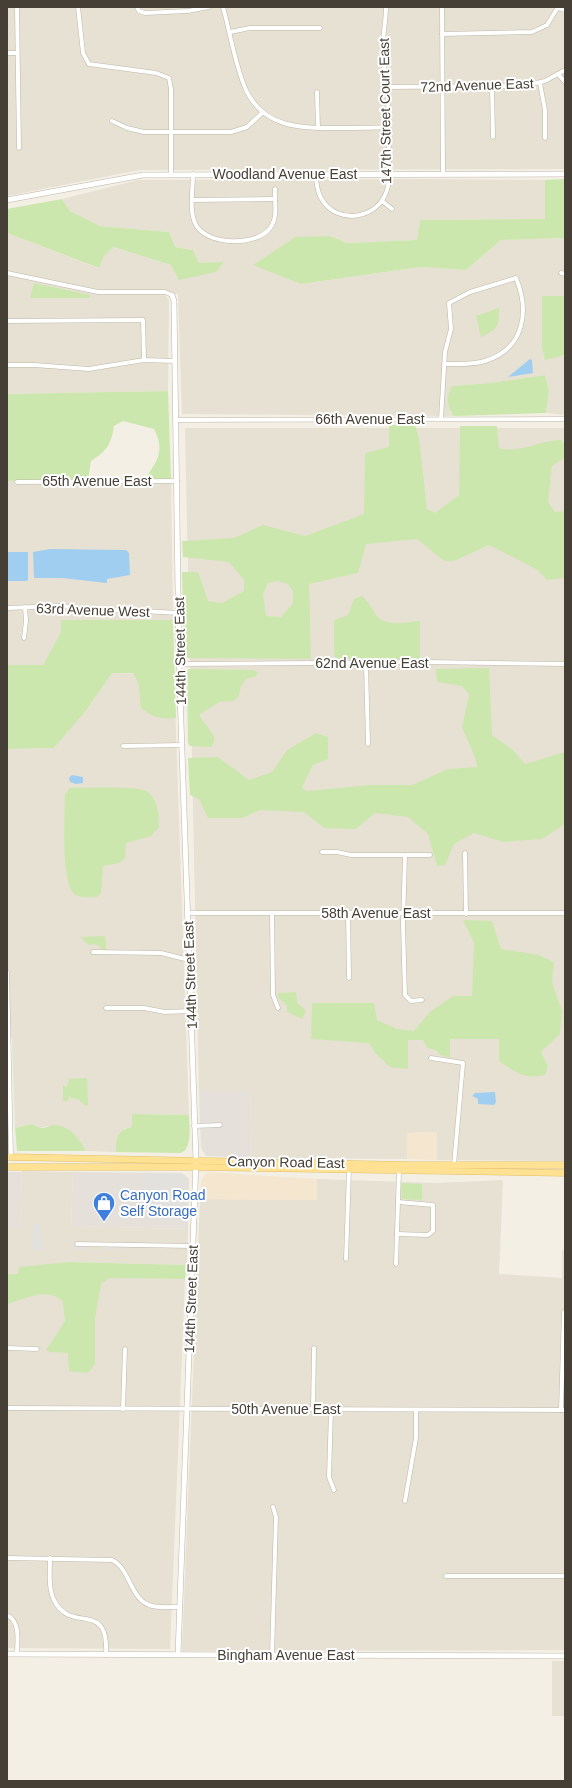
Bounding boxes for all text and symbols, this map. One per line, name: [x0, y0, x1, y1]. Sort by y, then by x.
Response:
street label: 147th Street Court East: [376, 38, 394, 184]
street label: 72nd Avenue East: [420, 75, 534, 95]
street label: Woodland Avenue East: [212, 166, 358, 182]
street label: 66th Avenue East: [315, 411, 425, 427]
street label: 65th Avenue East: [42, 473, 152, 489]
street label: 144th Street East: [171, 597, 189, 705]
street label: 63rd Avenue West: [36, 600, 150, 620]
street label: 62nd Avenue East: [315, 655, 429, 671]
street label: 58th Avenue East: [321, 905, 431, 921]
street label: 144th Street East: [180, 921, 200, 1029]
street label: Canyon Road East: [227, 1153, 345, 1171]
place label: Canyon Road Self Storage: [120, 1187, 206, 1219]
shop icon: Canyon Road Self Storage: [91, 1190, 117, 1223]
street label: 144th Street East: [181, 1245, 201, 1353]
street label: 50th Avenue East: [231, 1401, 341, 1417]
street label: Bingham Avenue East: [217, 1647, 355, 1663]

